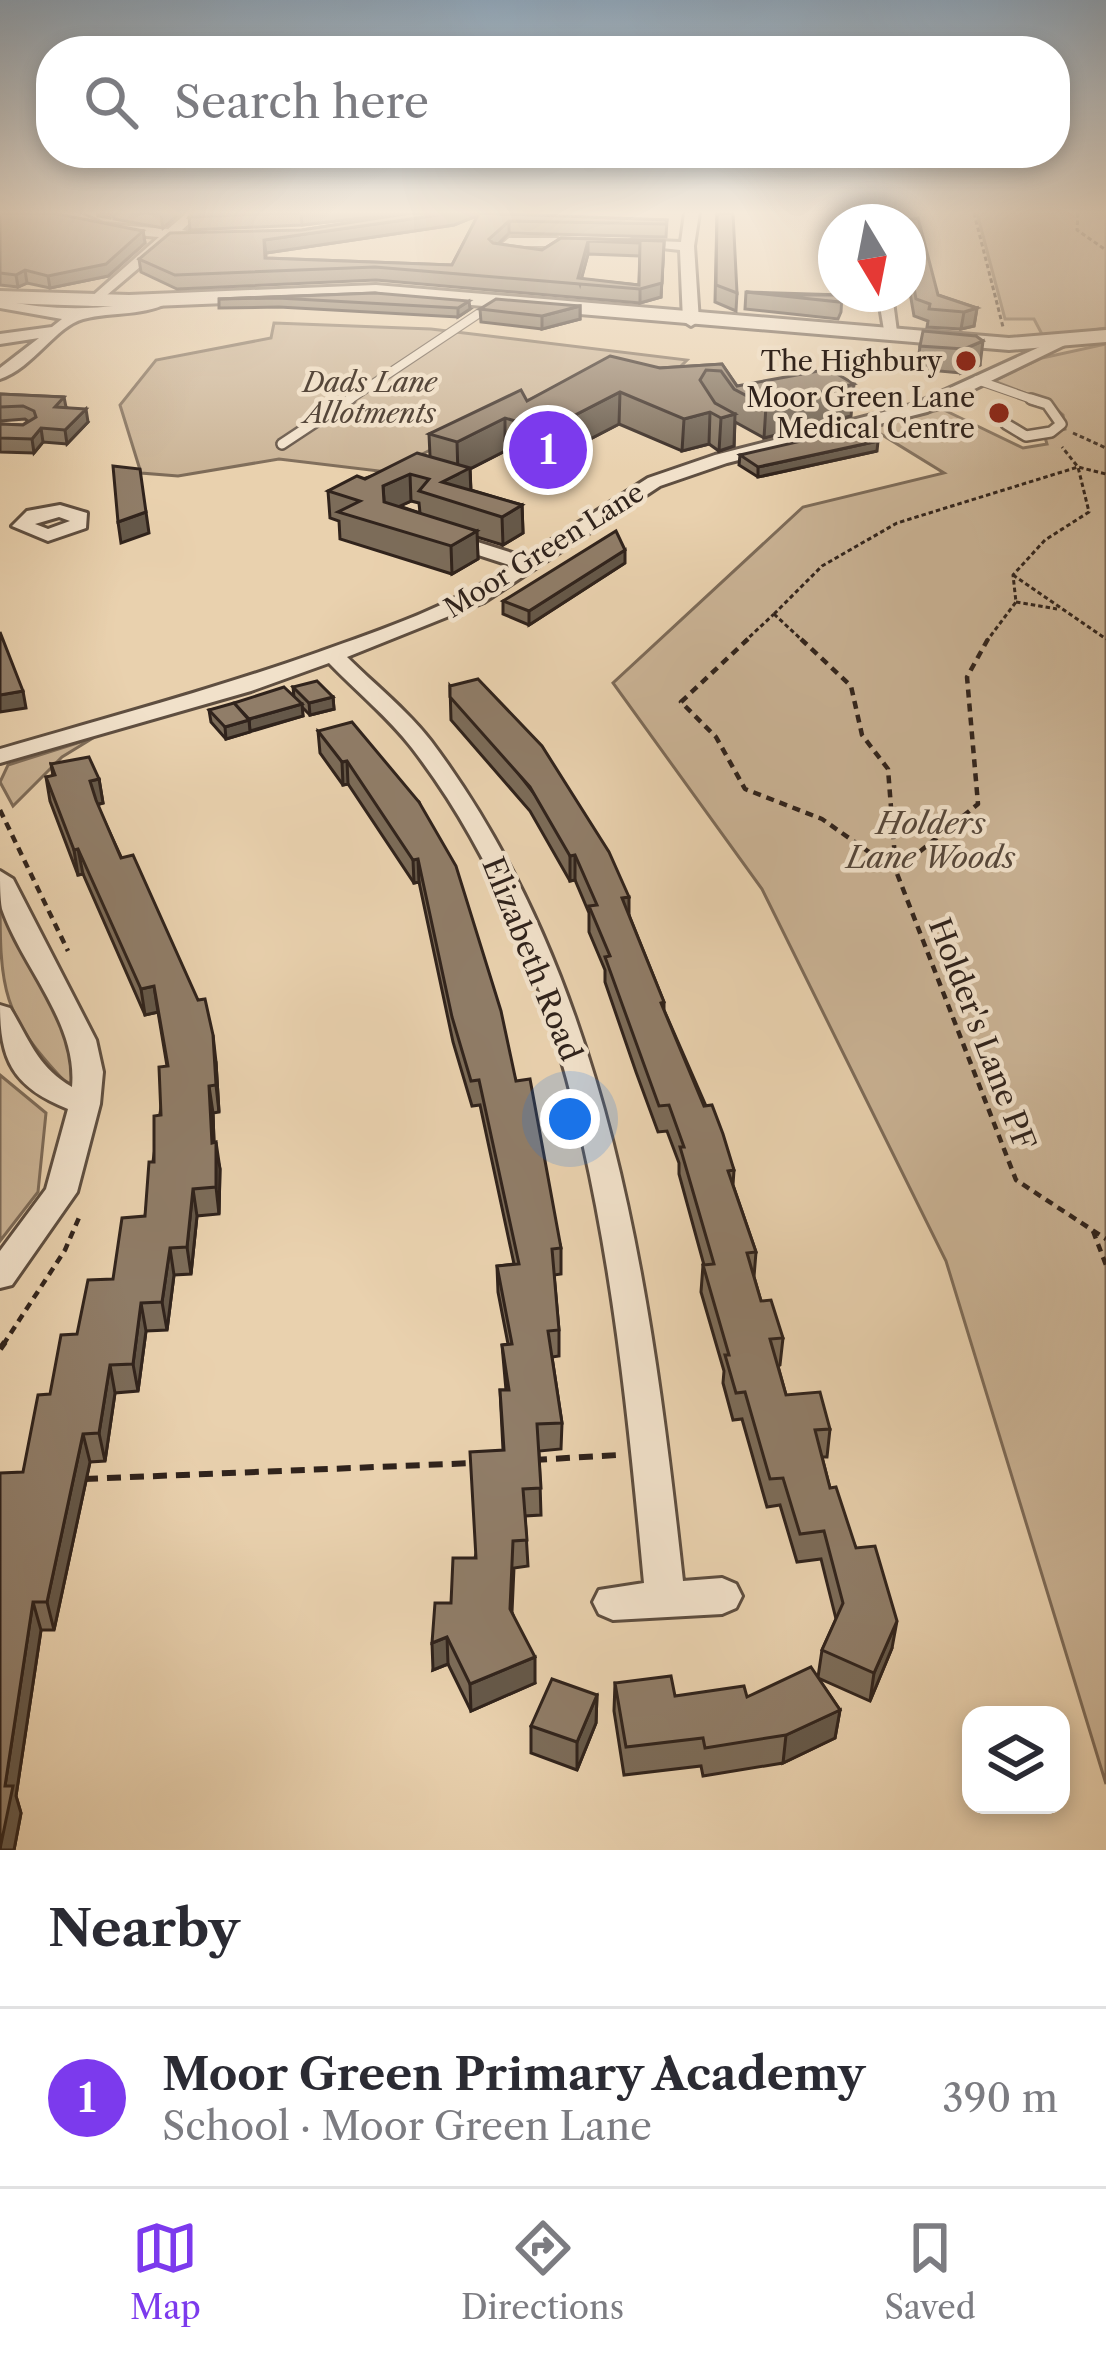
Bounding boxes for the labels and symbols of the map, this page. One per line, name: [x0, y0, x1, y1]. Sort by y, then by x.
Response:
north arrow: [818, 204, 926, 312]
place label: The Highbury: [761, 345, 943, 378]
marker: The Highbury: [953, 348, 979, 374]
park label: Dads Lane Allotments: [300, 366, 438, 430]
place label: Moor Green Lane Medical Centre: [746, 381, 975, 445]
marker: Moor Green Lane Medical Centre: [986, 400, 1012, 426]
pin: 1: [509, 405, 587, 495]
street label: Moor Green Lane: [438, 475, 650, 625]
park label: Holders Lane Woods: [845, 805, 1016, 876]
street label: Elizabeth Road: [474, 852, 590, 1066]
street label: Holder's Lane PF: [921, 913, 1043, 1155]
your location: [540, 1089, 600, 1149]

